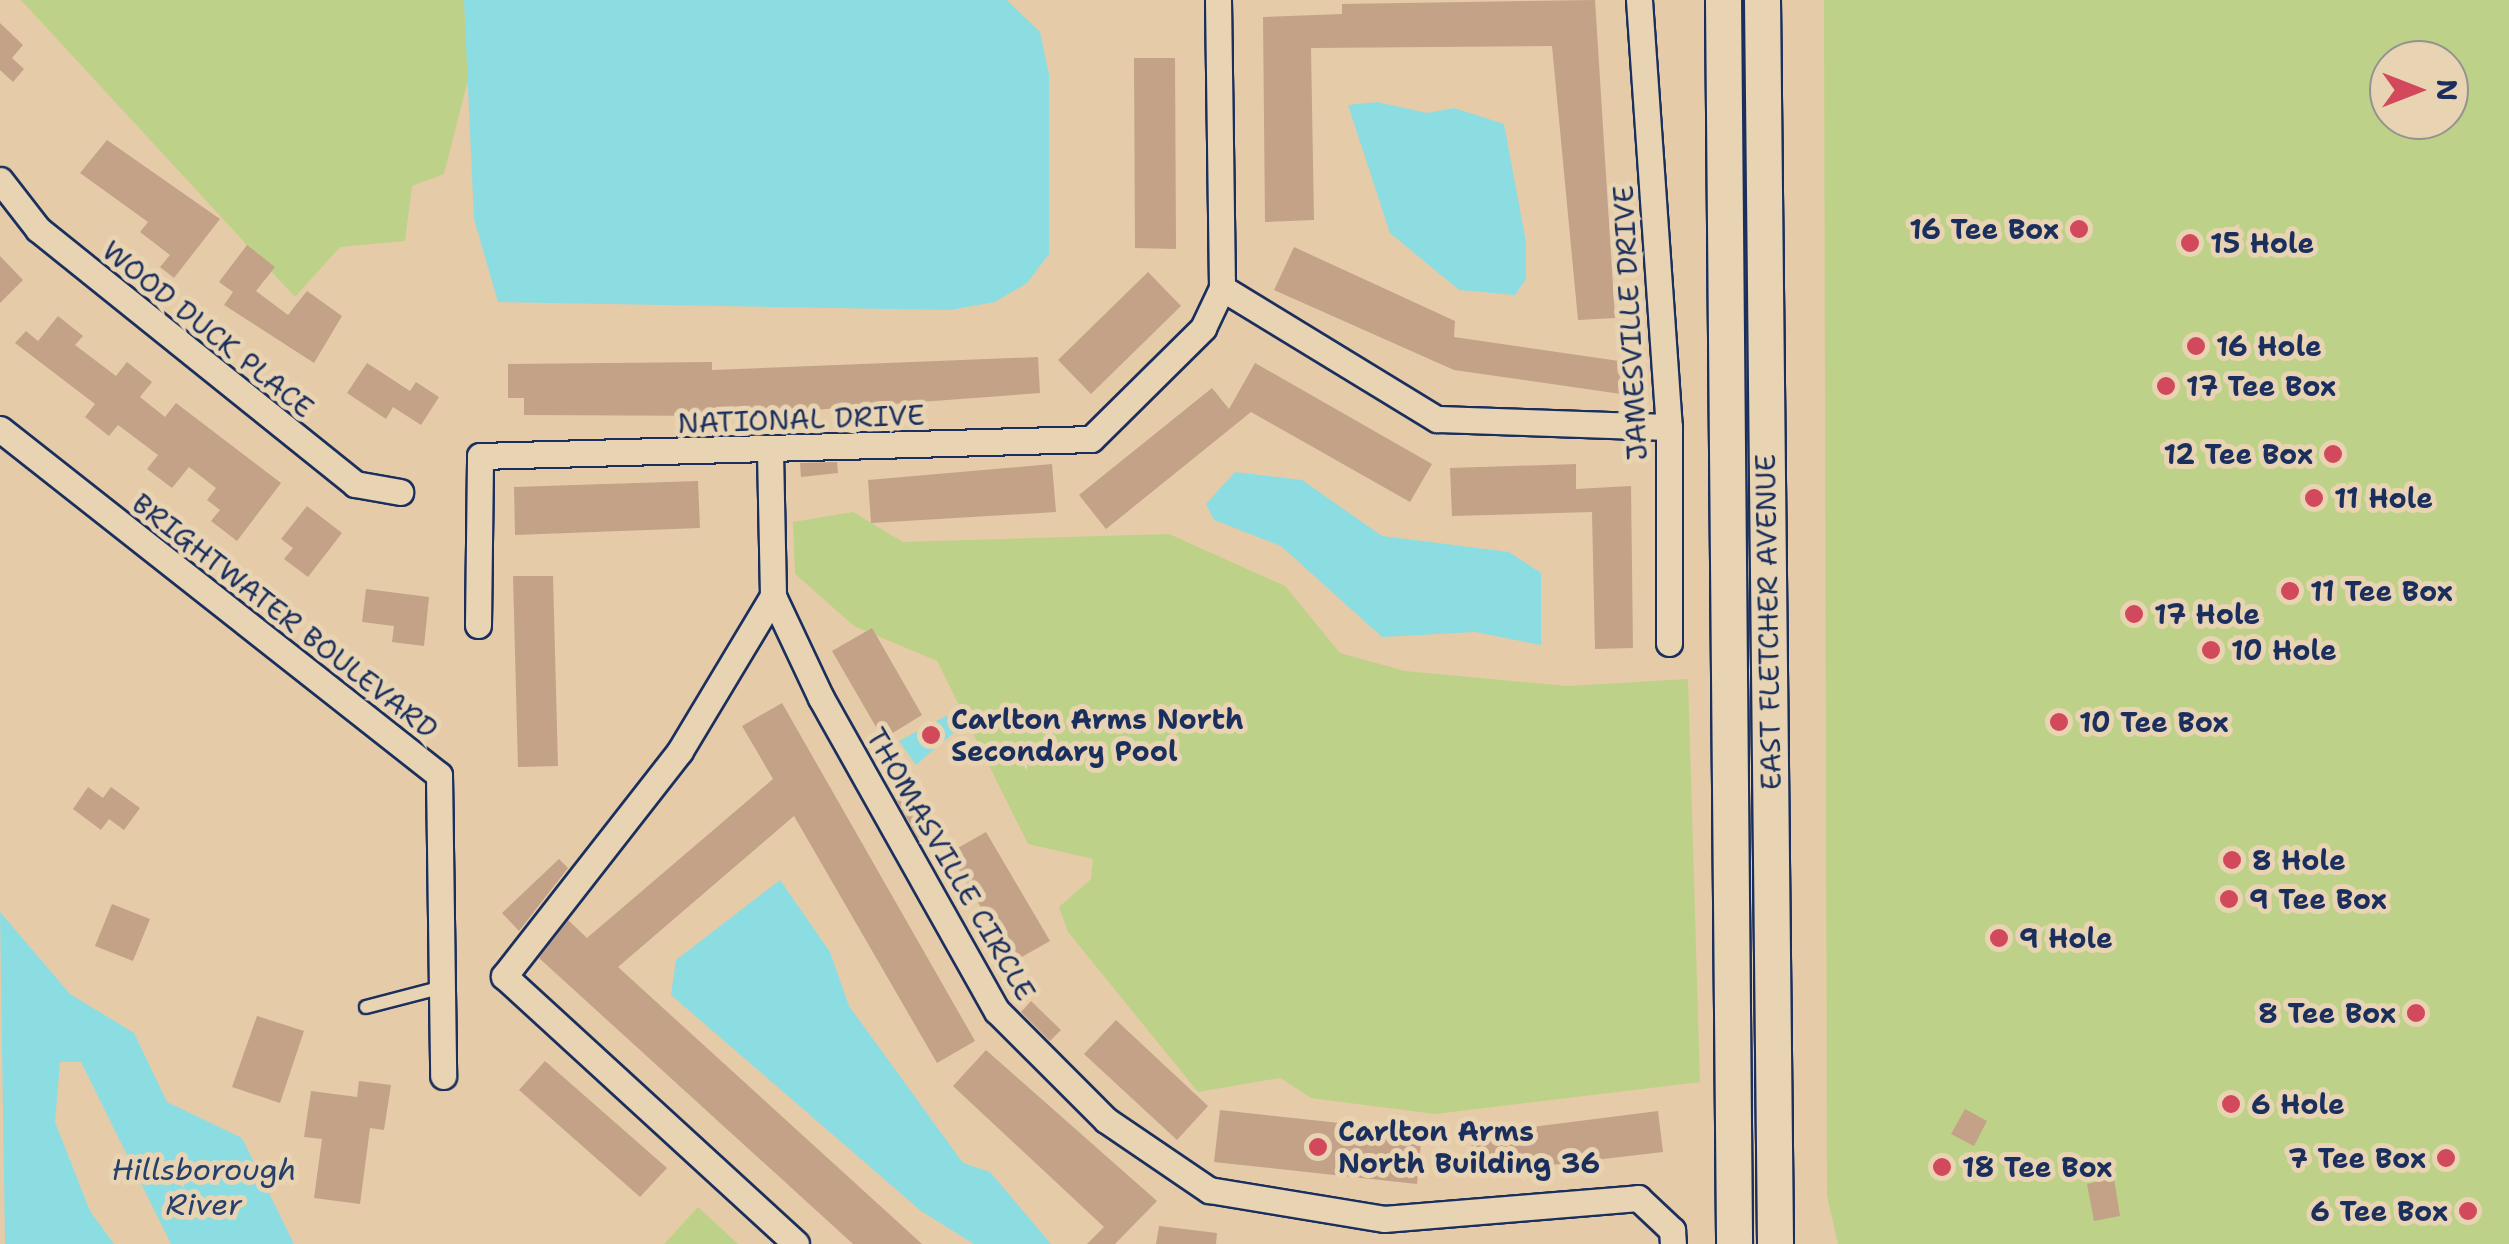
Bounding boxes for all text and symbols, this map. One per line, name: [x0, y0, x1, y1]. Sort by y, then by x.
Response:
north arrow: [2369, 40, 2469, 140]
text: N: [2428, 79, 2466, 101]
street label: JAMESVILLE DRIVE: [1606, 184, 1654, 462]
place label: 16 Tee Box: [1909, 212, 2059, 246]
marker: 16 Tee Box: [2068, 218, 2090, 240]
place label: 15 Hole: [2210, 226, 2314, 260]
marker: 15 Hole: [2179, 232, 2201, 254]
street label: WOOD DUCK PLACE: [96, 233, 320, 425]
place label: 16 Hole: [2216, 329, 2322, 363]
marker: 16 Hole: [2185, 335, 2207, 357]
place label: 17 Tee Box: [2186, 369, 2336, 403]
marker: 17 Tee Box: [2155, 375, 2177, 397]
street label: NATIONAL DRIVE: [677, 398, 925, 440]
place label: 12 Tee Box: [2163, 437, 2313, 471]
marker: 12 Tee Box: [2322, 443, 2344, 465]
street label: EAST FLETCHER AVENUE: [1748, 454, 1788, 790]
place label: 11 Hole: [2334, 481, 2433, 515]
street label: BRIGHTWATER BOULEVARD: [126, 486, 444, 746]
marker: 11 Hole: [2303, 487, 2325, 509]
place label: 11 Tee Box: [2310, 574, 2453, 608]
marker: 11 Tee Box: [2279, 580, 2301, 602]
place label: 17 Hole: [2154, 597, 2260, 631]
marker: 17 Hole: [2123, 603, 2145, 625]
place label: 10 Hole: [2231, 633, 2337, 667]
marker: 10 Hole: [2200, 639, 2222, 661]
place label: Carlton Arms North Secondary Pool: [951, 702, 1244, 768]
place label: 10 Tee Box: [2079, 705, 2229, 739]
marker: 10 Tee Box: [2048, 711, 2070, 733]
street label: THOMASVILLE CIRCLE: [859, 722, 1043, 1006]
marker: Carlton Arms North Secondary Pool: [920, 724, 942, 746]
place label: 8 Hole: [2252, 843, 2346, 877]
marker: 8 Hole: [2221, 849, 2243, 871]
place label: 9 Tee Box: [2249, 882, 2387, 916]
marker: 9 Tee Box: [2218, 888, 2240, 910]
place label: 9 Hole: [2019, 921, 2113, 955]
marker: 9 Hole: [1988, 927, 2010, 949]
place label: 8 Tee Box: [2258, 996, 2396, 1030]
marker: 8 Tee Box: [2405, 1002, 2427, 1024]
place label: 6 Hole: [2251, 1087, 2345, 1121]
marker: 6 Hole: [2220, 1093, 2242, 1115]
place label: Carlton Arms North Building 36: [1338, 1114, 1600, 1180]
marker: Carlton Arms North Building 36: [1307, 1136, 1329, 1158]
place label: 7 Tee Box: [2288, 1141, 2426, 1175]
marker: 7 Tee Box: [2435, 1147, 2457, 1169]
place label: 18 Tee Box: [1962, 1150, 2112, 1184]
water label: Hillsborough River: [111, 1152, 297, 1222]
marker: 18 Tee Box: [1931, 1156, 1953, 1178]
place label: 6 Tee Box: [2310, 1194, 2448, 1228]
marker: 6 Tee Box: [2457, 1200, 2479, 1222]

